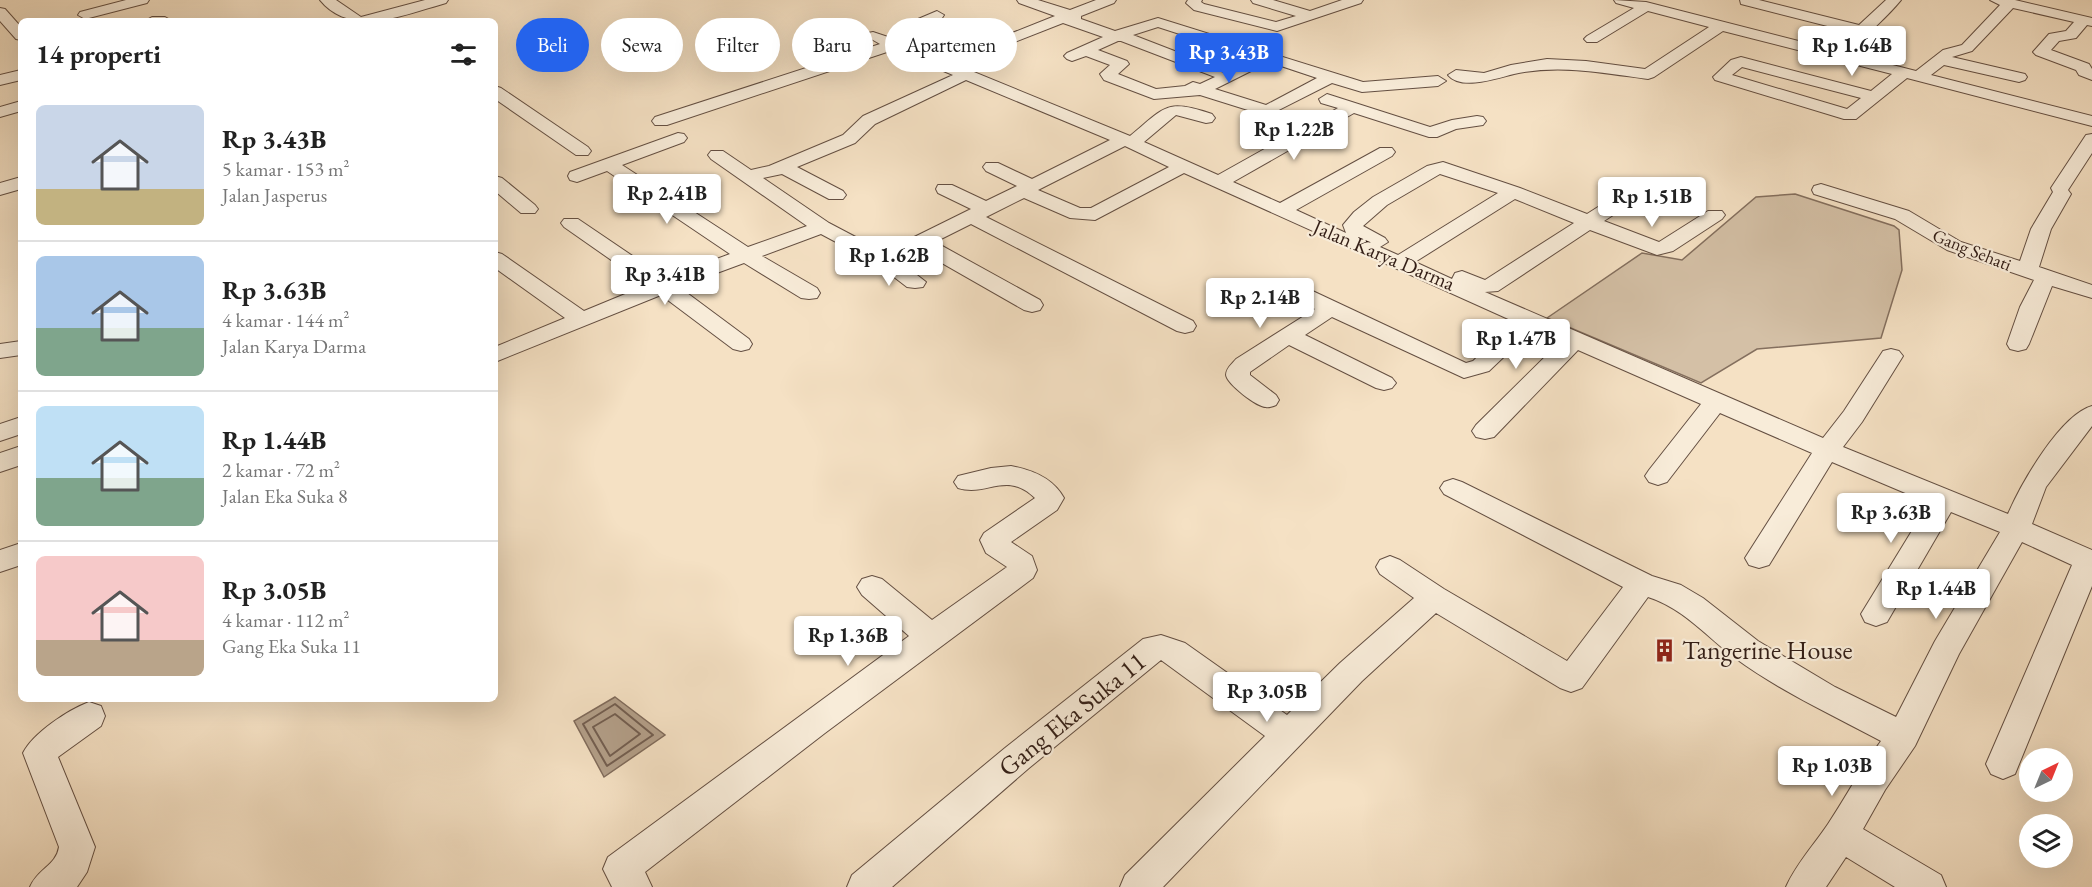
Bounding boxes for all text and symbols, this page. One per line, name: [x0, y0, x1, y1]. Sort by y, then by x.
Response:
chip: Beli: [516, 18, 589, 72]
chip: Sewa: [601, 18, 683, 72]
chip: Filter: [695, 18, 780, 72]
chip: Baru: [792, 18, 873, 72]
chip: Apartemen: [885, 18, 1017, 72]
pin: Rp 1.64B: [1790, 26, 1914, 77]
text: Rp 1.64B: [1812, 32, 1892, 58]
pin: Rp 3.43B: [1167, 33, 1291, 84]
text: 14 properti: [36, 37, 161, 71]
icon: filters: [447, 38, 480, 71]
text: Rp 3.43B: [1189, 39, 1269, 65]
pin: Rp 1.22B: [1232, 110, 1356, 161]
text: Rp 1.22B: [1254, 116, 1334, 142]
text: Rp 3.43B: [222, 122, 326, 156]
icon: home: [84, 129, 156, 201]
text: 5 kamar · 153 m²: [222, 156, 350, 182]
pin: Rp 2.41B: [605, 174, 729, 225]
pin: Rp 1.51B: [1590, 177, 1714, 228]
text: Rp 2.41B: [627, 180, 707, 206]
text: Jalan Jasperus: [222, 182, 327, 208]
text: Rp 1.51B: [1612, 183, 1692, 209]
street label: Jalan Karya Darma: [1307, 212, 1460, 297]
street label: Gang Sehati: [1929, 223, 2016, 276]
pin: Rp 1.62B: [827, 236, 951, 287]
text: Rp 1.62B: [849, 242, 929, 268]
pin: Rp 3.41B: [603, 255, 727, 306]
text: Rp 3.41B: [625, 261, 705, 287]
text: Rp 3.63B: [222, 273, 326, 307]
pin: Rp 2.14B: [1198, 278, 1322, 329]
icon: home: [84, 280, 156, 352]
text: Rp 2.14B: [1220, 284, 1300, 310]
text: 4 kamar · 144 m²: [222, 307, 350, 333]
pin: Rp 1.47B: [1454, 319, 1578, 370]
text: Rp 1.47B: [1476, 325, 1556, 351]
text: Jalan Karya Darma: [222, 333, 366, 359]
text: Rp 1.44B: [222, 423, 326, 457]
icon: home: [84, 430, 156, 502]
text: 2 kamar · 72 m²: [222, 457, 340, 483]
text: Jalan Eka Suka 8: [222, 483, 348, 509]
pin: Rp 3.63B: [1829, 493, 1953, 544]
text: Rp 3.63B: [1851, 499, 1931, 525]
pin: Rp 1.44B: [1874, 569, 1998, 620]
text: Rp 3.05B: [222, 573, 326, 607]
text: Rp 1.44B: [1896, 575, 1976, 601]
icon: home: [84, 580, 156, 652]
text: 4 kamar · 112 m²: [222, 607, 350, 633]
pin: Rp 1.36B: [786, 616, 910, 667]
text: Rp 1.36B: [808, 622, 888, 648]
text: Gang Eka Suka 11: [222, 633, 361, 659]
place label: Tangerine House: [1682, 633, 1853, 667]
building icon: Tangerine House: [1651, 637, 1677, 663]
street label: Gang Eka Suka 11: [991, 644, 1153, 784]
pin: Rp 3.05B: [1205, 672, 1329, 723]
text: Rp 3.05B: [1227, 678, 1307, 704]
pin: Rp 1.03B: [1770, 746, 1894, 797]
north arrow: [2019, 748, 2073, 802]
map controls: [2019, 748, 2073, 868]
text: Rp 1.03B: [1792, 752, 1872, 778]
button: layers: [2019, 814, 2073, 868]

